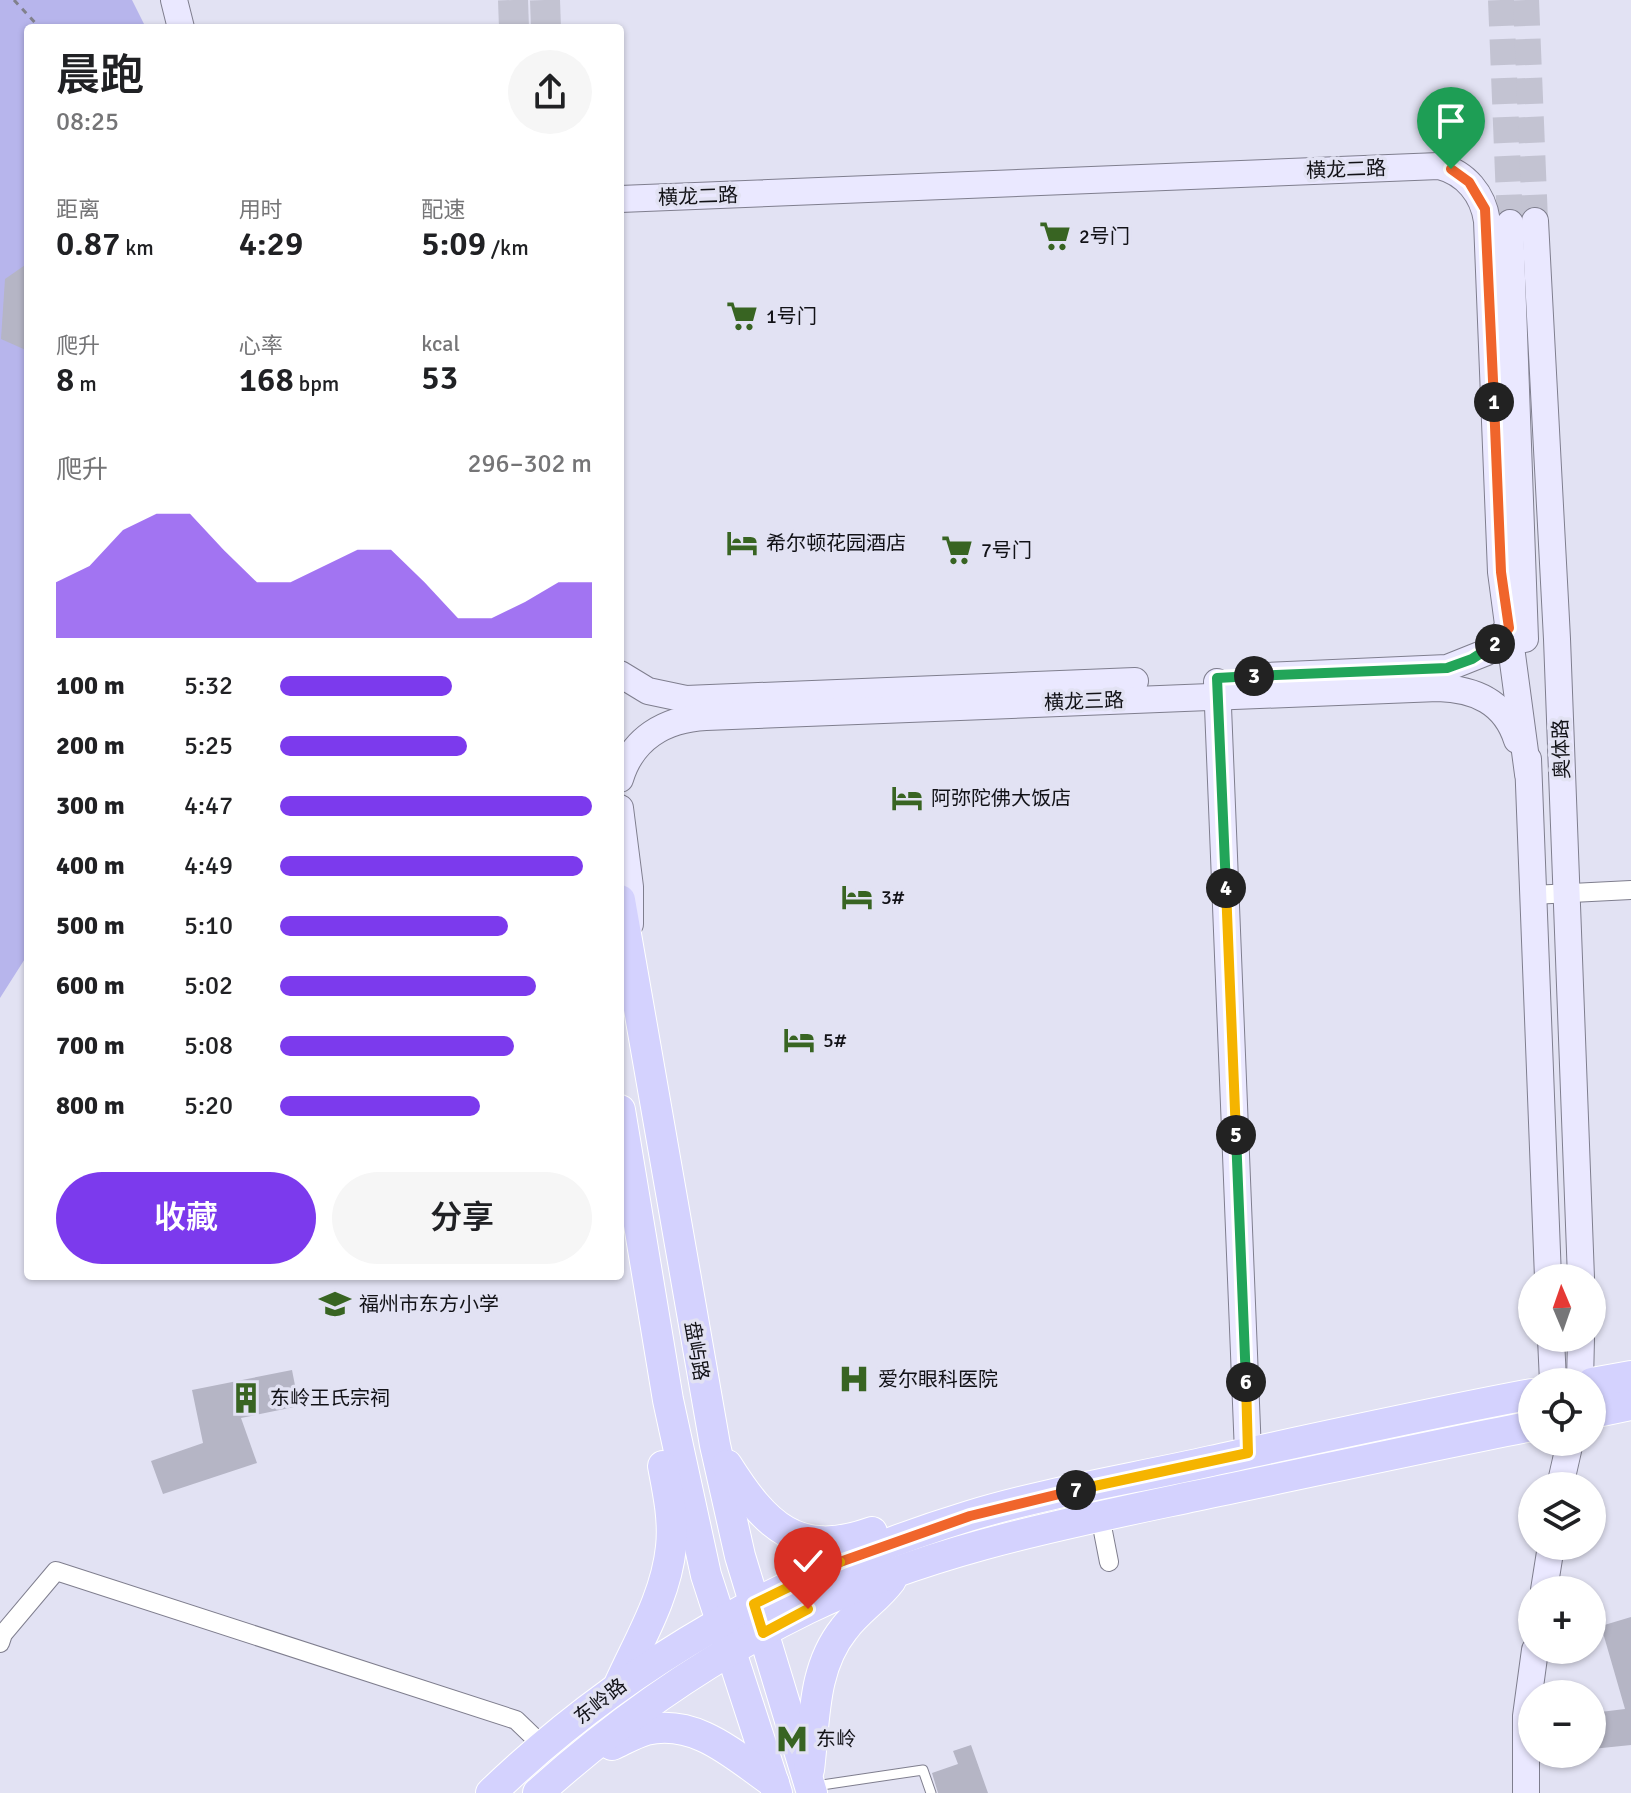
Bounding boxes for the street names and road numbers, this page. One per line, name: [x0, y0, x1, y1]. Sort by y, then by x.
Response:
street label: 横龙二路: [1306, 156, 1386, 183]
street label: 横龙二路: [658, 183, 738, 210]
street label: 横龙三路: [1044, 688, 1124, 715]
street label: 奥体路: [1548, 719, 1575, 779]
street label: 盘屿路: [679, 1319, 714, 1383]
street label: 东岭路: [569, 1673, 632, 1730]

